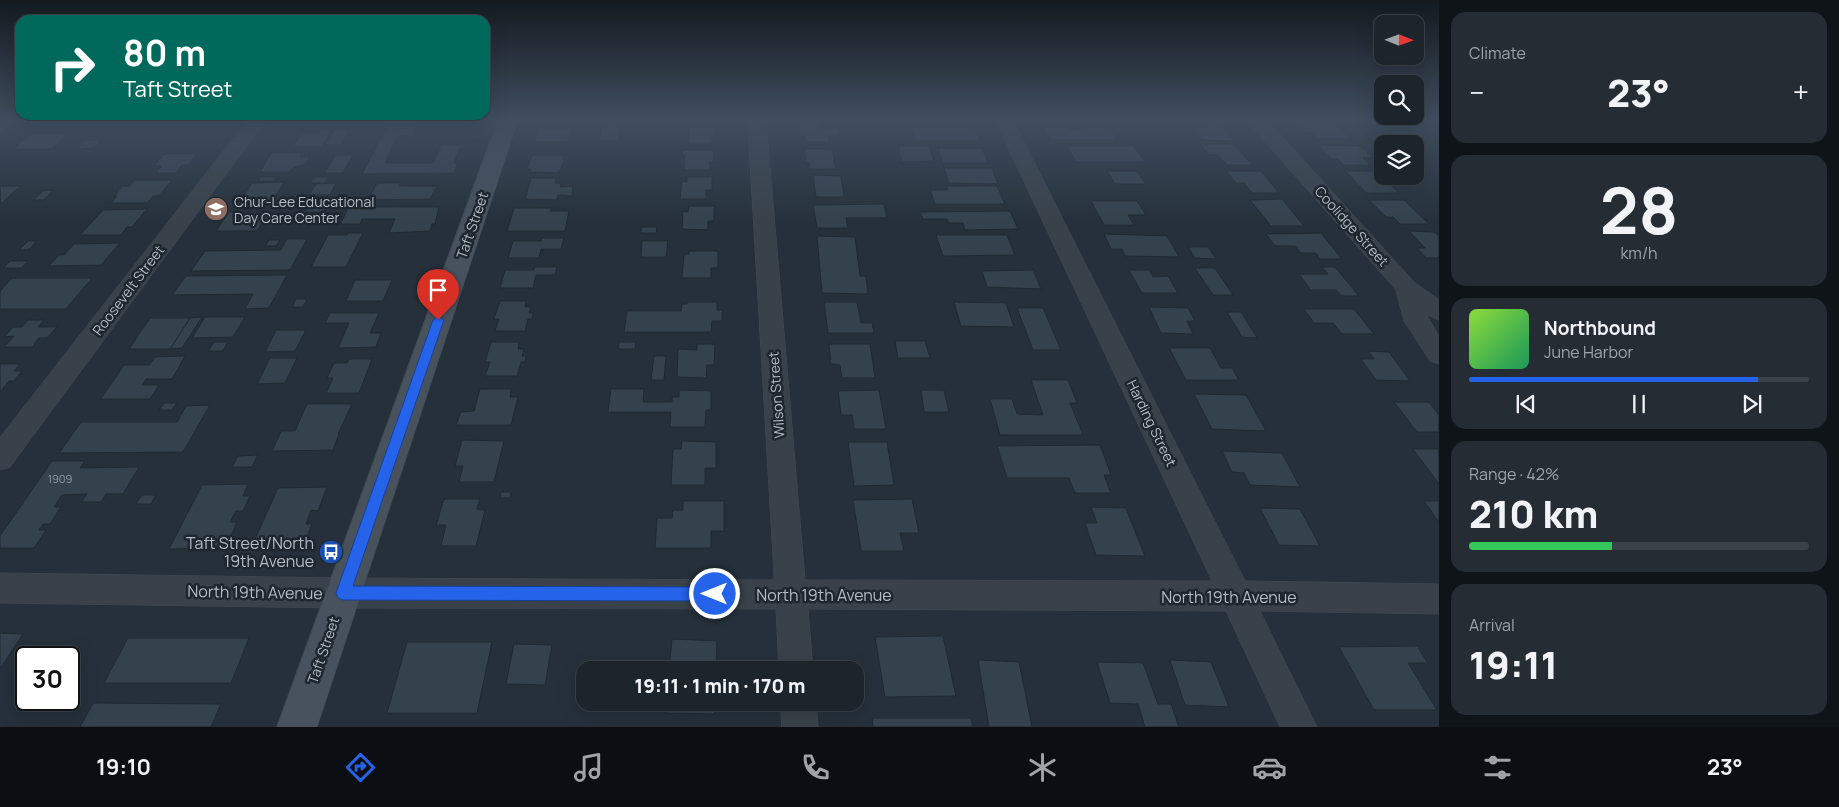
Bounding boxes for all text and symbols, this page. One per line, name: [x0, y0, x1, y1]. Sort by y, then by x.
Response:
north arrow: [1374, 15, 1424, 65]
map controls: [1374, 15, 1424, 185]
text: 80 m: [123, 29, 206, 77]
icon: right: [40, 35, 105, 100]
text: Climate: [1469, 42, 1526, 64]
text: 23°: [1607, 66, 1670, 118]
text: −: [1469, 73, 1484, 111]
text: +: [1793, 73, 1809, 111]
text: Taft Street: [123, 74, 232, 104]
button: search: [1374, 75, 1424, 125]
button: layers: [1374, 135, 1424, 185]
text: 28: [1600, 165, 1678, 254]
street label: Coolidge Street: [1311, 182, 1393, 270]
street label: Taft Street: [452, 189, 492, 261]
place label: Chur-Lee Educational Day Care Center: [234, 192, 374, 227]
school or university icon: Chur-Lee Educational Day Care Center: [203, 196, 229, 222]
street label: Roosevelt Street: [88, 241, 168, 339]
text: km/h: [1620, 242, 1658, 264]
pin: [417, 269, 459, 320]
icon: arrive: [424, 276, 452, 304]
text: Northbound: [1544, 315, 1656, 341]
text: June Harbor: [1544, 341, 1633, 363]
street label: Wilson Street: [763, 350, 789, 439]
street label: Harding Street: [1123, 376, 1181, 470]
icon: previous: [1512, 390, 1540, 418]
icon: pause: [1625, 390, 1653, 418]
icon: next: [1738, 390, 1766, 418]
text: Range · 42%: [1469, 463, 1559, 485]
house number: 1909: [48, 471, 72, 486]
text: 210 km: [1469, 487, 1598, 539]
place label: Taft Street/North 19th Avenue: [186, 532, 314, 572]
bus stop icon: Taft Street/North 19th Avenue: [318, 539, 344, 565]
position arrow: [688, 567, 740, 619]
street label: North 19th Avenue: [187, 580, 323, 604]
street label: North 19th Avenue: [756, 584, 892, 606]
street label: North 19th Avenue: [1161, 586, 1297, 608]
street label: Taft Street: [303, 614, 343, 686]
text: Arrival: [1469, 614, 1515, 636]
text: 19:11: [1469, 638, 1558, 690]
speed limit sign: 30: [15, 646, 80, 711]
text: 19:11 · 1 min · 170 m: [635, 673, 805, 699]
icon: directions: [343, 750, 378, 785]
icon: music: [571, 750, 606, 785]
icon: phone: [798, 750, 833, 785]
icon: climate: [1025, 750, 1060, 785]
icon: car: [1252, 750, 1287, 785]
icon: filters: [1480, 750, 1515, 785]
text: 19:10: [96, 752, 151, 782]
text: 23°: [1707, 752, 1743, 782]

